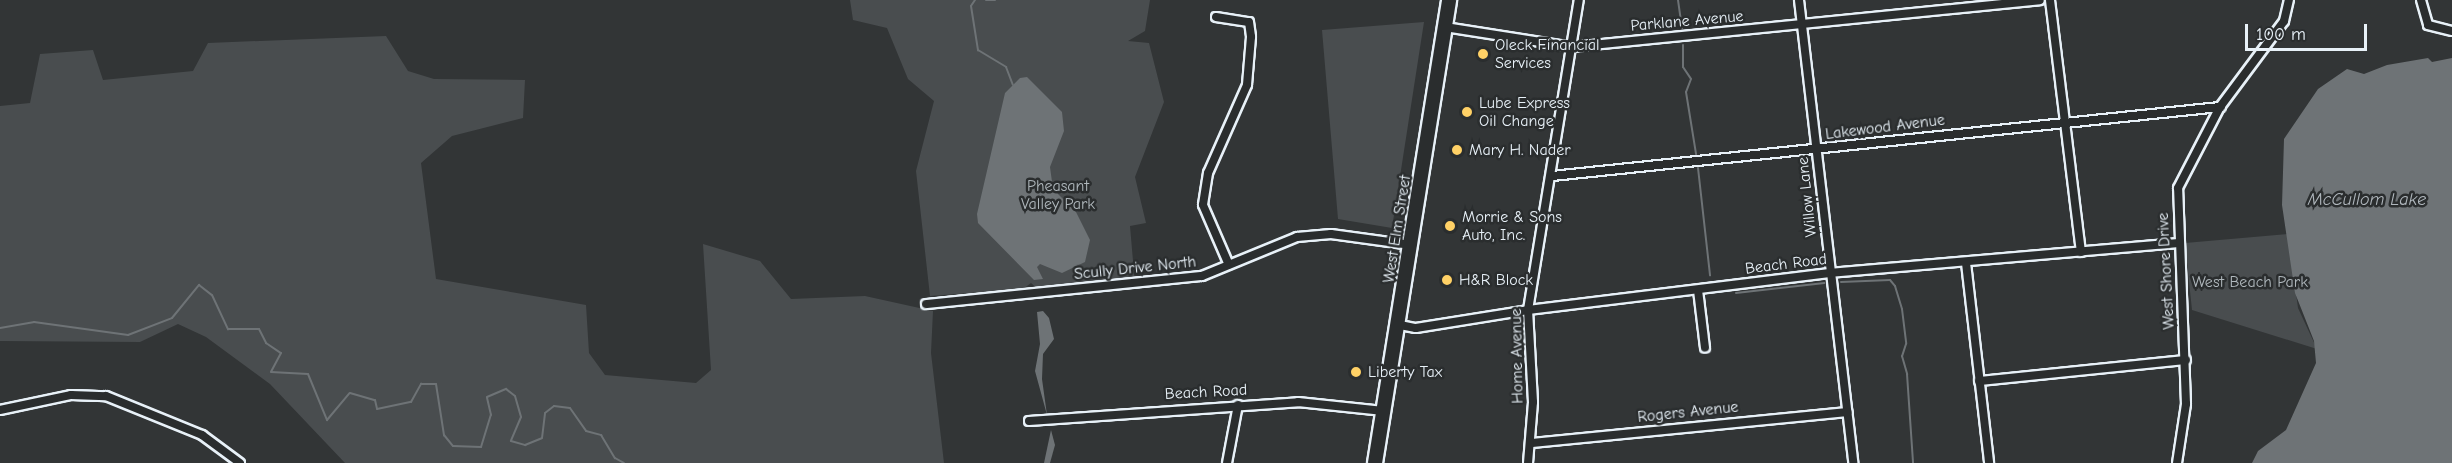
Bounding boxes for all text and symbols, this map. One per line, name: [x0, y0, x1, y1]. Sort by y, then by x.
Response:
street label: Parklane Avenue: [1630, 6, 1744, 36]
scale bar: [2248, 12, 2370, 50]
text: 100 m: [2256, 24, 2306, 45]
place label: Oleck Financial Services: [1495, 35, 1600, 73]
marker: Oleck Financial Services: [1476, 47, 1490, 61]
place label: Lube Express Oil Change: [1479, 93, 1570, 131]
marker: Lube Express Oil Change: [1460, 105, 1474, 119]
street label: Lakewood Avenue: [1824, 110, 1946, 144]
place label: Mary H. Nader: [1469, 140, 1571, 160]
marker: Mary H. Nader: [1450, 143, 1464, 157]
street label: Willow Lane: [1793, 156, 1821, 238]
street label: West Elm Street: [1379, 174, 1415, 284]
park label: Pheasant Valley Park: [1021, 176, 1095, 214]
water label: McCullom Lake: [2308, 189, 2426, 211]
place label: Morrie & Sons Auto, Inc.: [1462, 207, 1562, 245]
street label: West Shore Drive: [2153, 212, 2179, 330]
marker: Morrie & Sons Auto, Inc.: [1443, 219, 1457, 233]
street label: Beach Road: [1744, 249, 1828, 279]
street label: Scully Drive North: [1073, 252, 1197, 284]
place label: H&R Block: [1459, 270, 1533, 290]
park label: West Beach Park: [2192, 272, 2308, 292]
marker: H&R Block: [1440, 273, 1454, 287]
street label: Home Avenue: [1507, 308, 1527, 404]
place label: Liberty Tax: [1368, 362, 1442, 382]
marker: Liberty Tax: [1349, 365, 1363, 379]
street label: Beach Road: [1164, 380, 1248, 404]
street label: Rogers Avenue: [1637, 397, 1739, 427]

